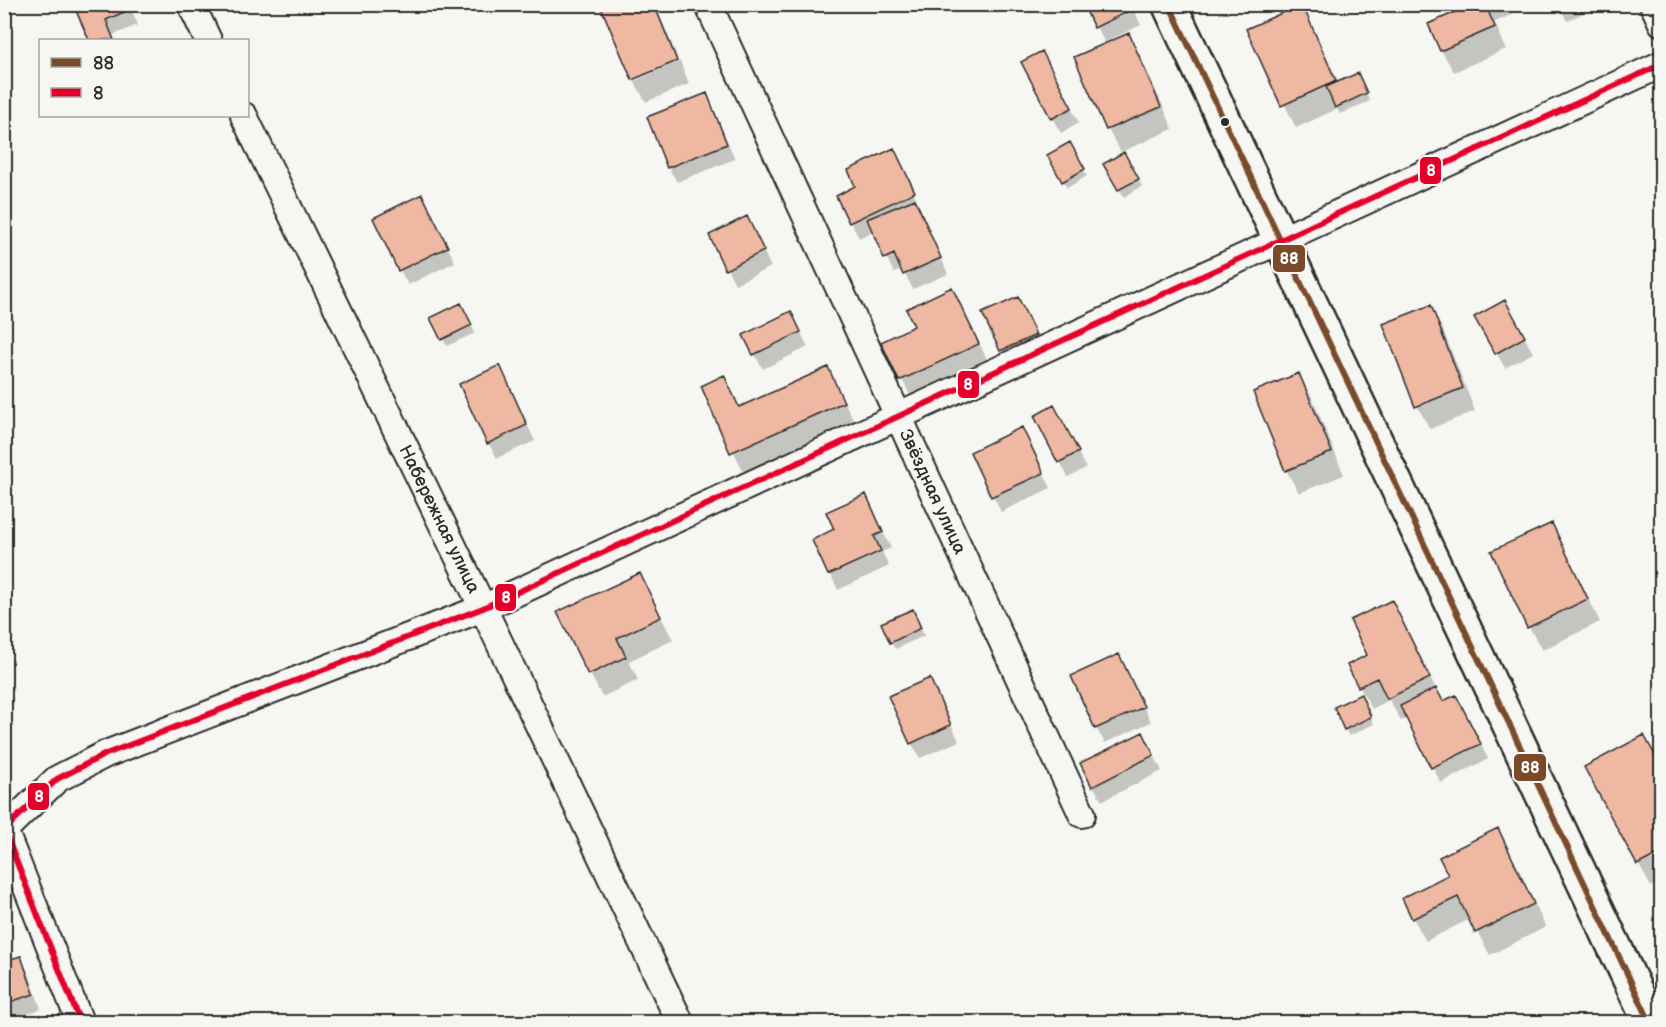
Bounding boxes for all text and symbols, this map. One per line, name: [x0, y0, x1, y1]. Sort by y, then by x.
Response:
legend: [39, 39, 249, 117]
text: 88: [93, 53, 114, 74]
text: 8: [93, 83, 104, 104]
unlabelled marker: [1219, 116, 1231, 128]
line badge: 8: [1419, 156, 1442, 185]
text: 8: [1426, 162, 1436, 181]
line badge: 88: [1272, 244, 1306, 273]
text: 88: [1279, 250, 1299, 269]
line badge: 8: [957, 370, 980, 399]
text: 8: [963, 376, 973, 395]
street label: Звёздная улица: [895, 426, 971, 558]
street label: Набережная улица: [395, 441, 485, 597]
line badge: 8: [494, 583, 517, 612]
text: 8: [501, 589, 511, 608]
line badge: 88: [1513, 753, 1547, 782]
text: 88: [1520, 759, 1540, 778]
line badge: 8: [27, 782, 50, 811]
text: 8: [34, 788, 44, 807]

